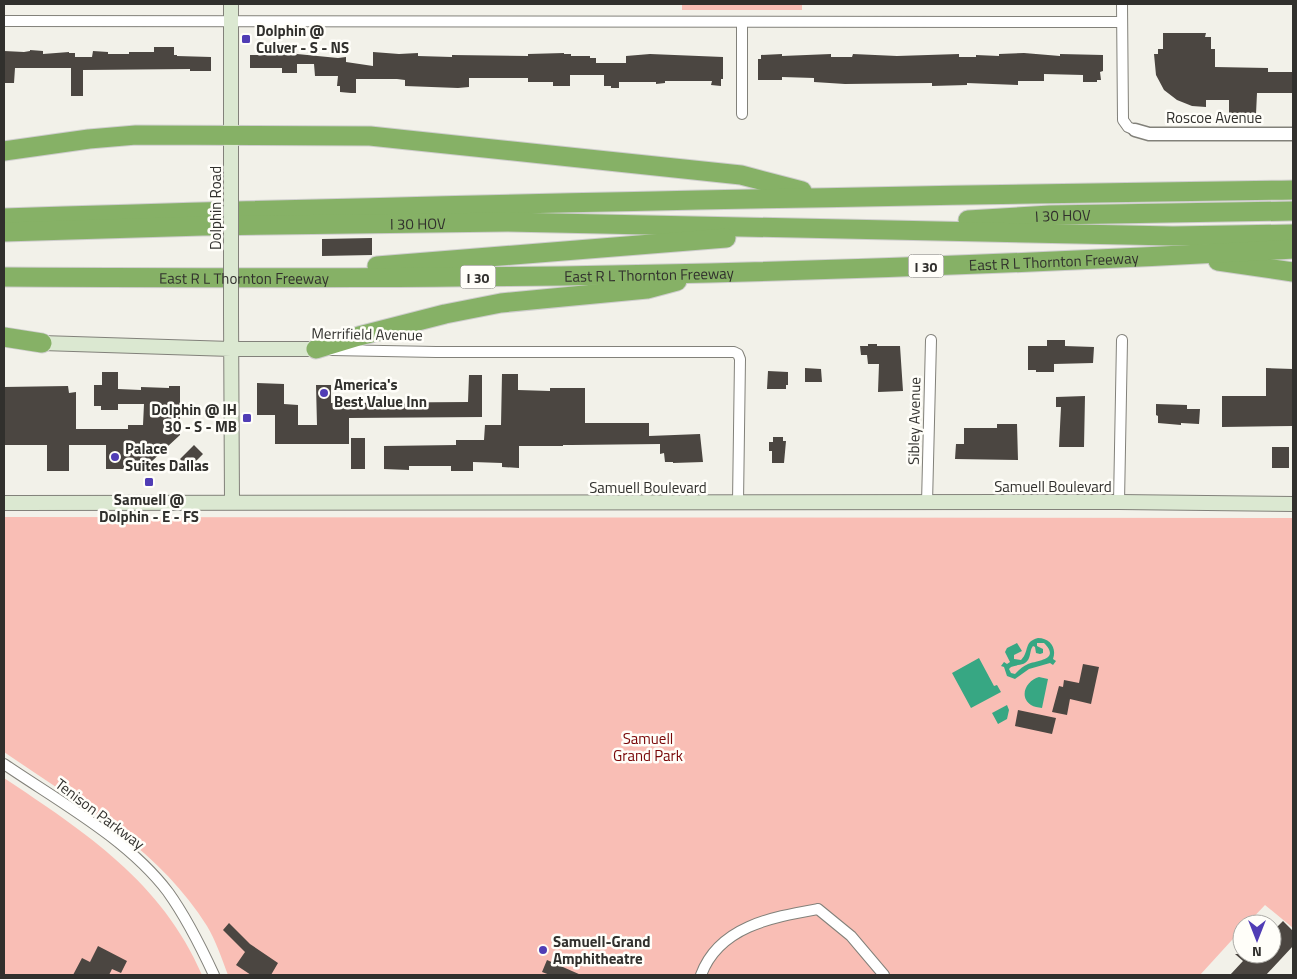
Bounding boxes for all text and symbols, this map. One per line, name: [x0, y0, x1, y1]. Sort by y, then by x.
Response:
place label: Dolphin @ Culver - S - NS: [256, 19, 349, 59]
marker: Dolphin @ Culver - S - NS: [240, 33, 252, 45]
street label: Roscoe Avenue: [1166, 106, 1262, 129]
street label: Dolphin Road: [204, 166, 227, 250]
street label: I 30 HOV: [1034, 203, 1091, 227]
street label: I 30 HOV: [390, 211, 446, 235]
street label: East R L Thornton Freeway: [968, 246, 1139, 276]
road number: I 30: [908, 255, 944, 278]
street label: East R L Thornton Freeway: [564, 261, 734, 287]
street label: East R L Thornton Freeway: [159, 266, 329, 289]
road number: I 30: [460, 266, 496, 288]
street label: Merrifield Avenue: [311, 322, 423, 346]
place label: America's Best Value Inn: [334, 373, 427, 413]
street label: Sibley Avenue: [902, 377, 926, 465]
marker: America's Best Value Inn: [318, 387, 330, 399]
place label: Dolphin @ IH 30 - S - MB: [151, 398, 237, 438]
marker: Dolphin @ IH 30 - S - MB: [241, 412, 253, 424]
place label: Palace Suites Dallas: [125, 437, 209, 477]
marker: Palace Suites Dallas: [109, 451, 121, 463]
street label: Samuell Boulevard: [994, 475, 1112, 498]
marker: Samuell @ Dolphin - E - FS: [143, 476, 155, 488]
street label: Samuell Boulevard: [589, 476, 707, 499]
place label: Samuell @ Dolphin - E - FS: [99, 488, 199, 528]
park label: Samuell Grand Park: [613, 727, 683, 767]
street label: Tenison Parkway: [51, 773, 149, 855]
north arrow: [1232, 914, 1282, 964]
place label: Samuell-Grand Amphitheatre: [553, 930, 651, 970]
text: N: [1252, 942, 1262, 963]
marker: Samuell-Grand Amphitheatre: [537, 944, 549, 956]

